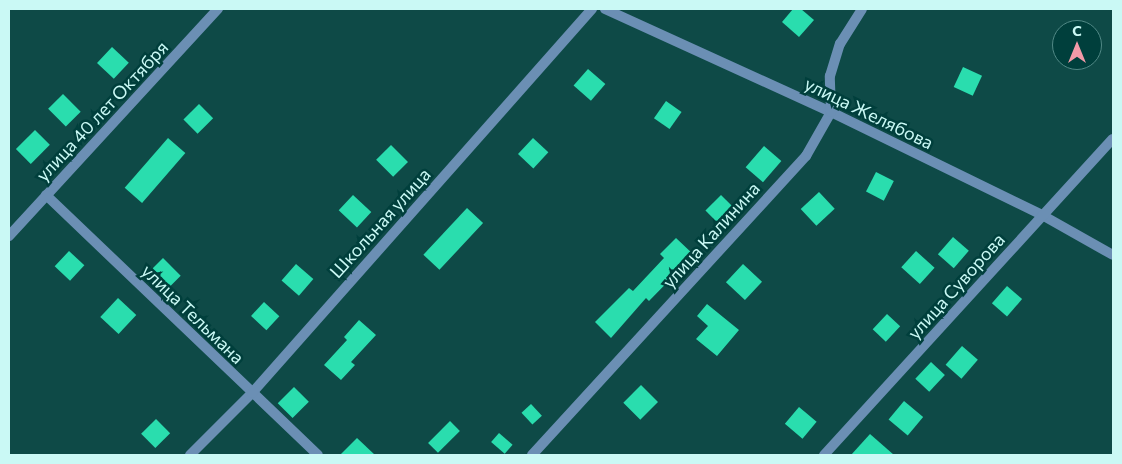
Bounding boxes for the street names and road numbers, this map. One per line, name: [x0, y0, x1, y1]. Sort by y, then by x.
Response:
street label: улица 40 лет Октября: [31, 36, 173, 186]
street label: улица Желябова: [801, 72, 937, 154]
street label: Школьная улица: [325, 164, 435, 282]
street label: улица Калинина: [658, 178, 764, 292]
street label: улица Суворова: [903, 229, 1009, 343]
street label: улица Тельмана: [137, 260, 249, 368]

